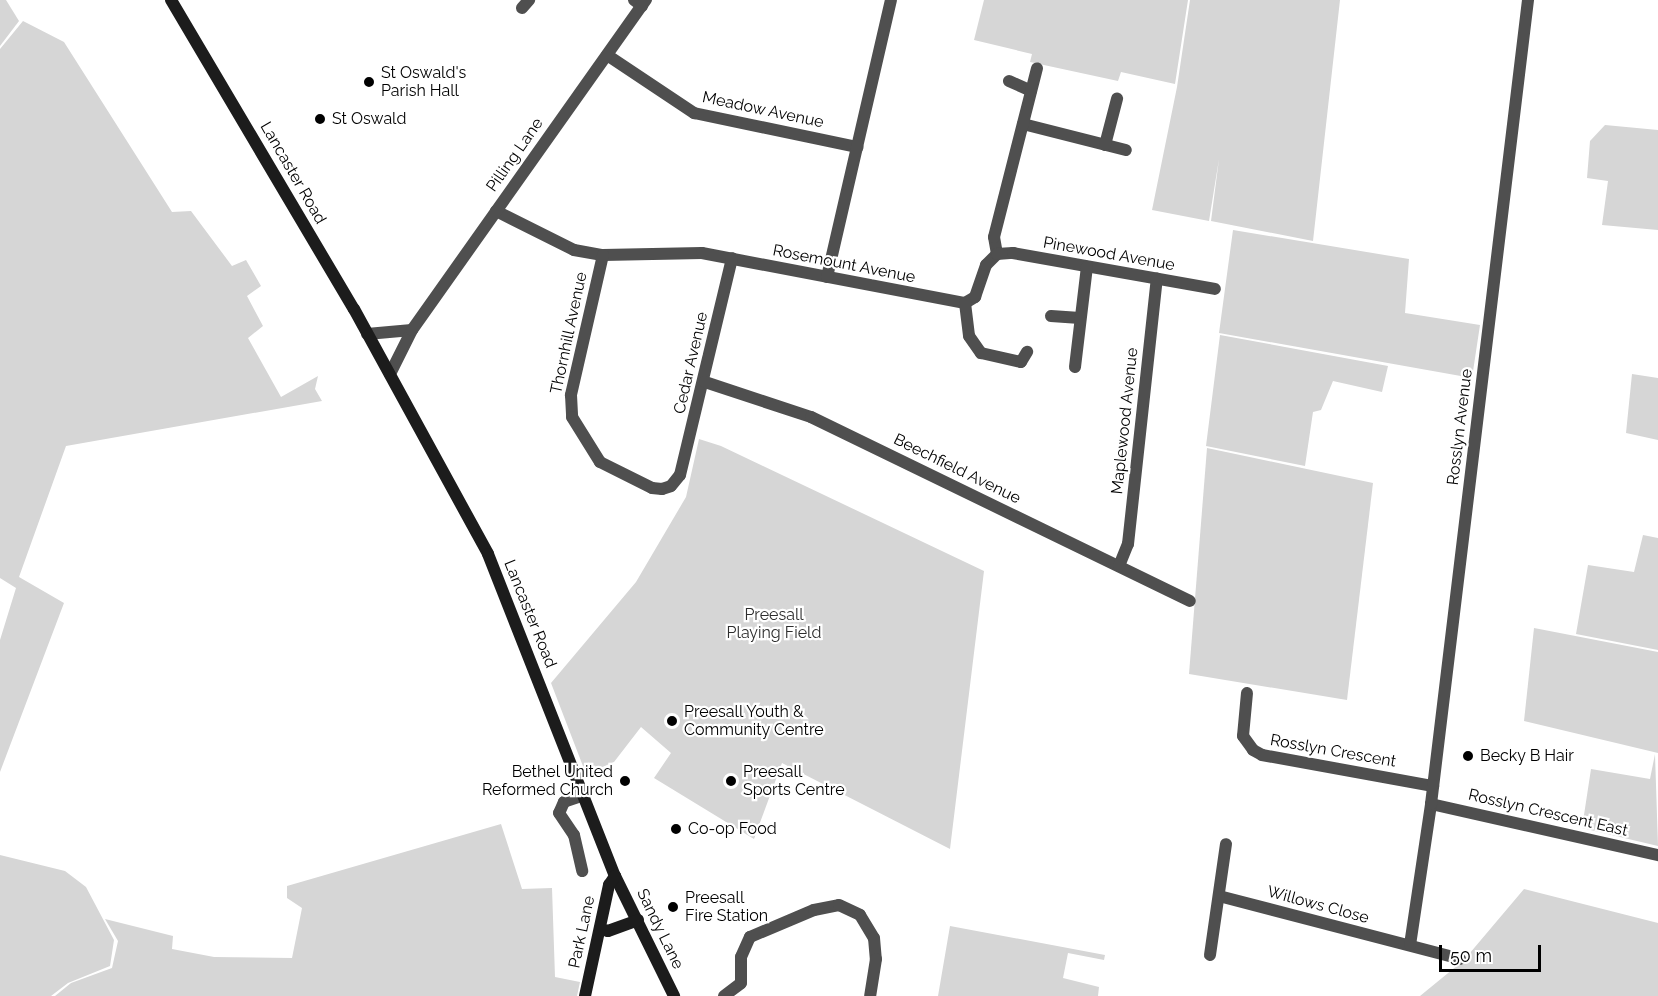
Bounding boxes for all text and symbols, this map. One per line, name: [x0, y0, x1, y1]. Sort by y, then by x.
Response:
place label: St Oswald's Parish Hall: [381, 63, 466, 101]
marker: St Oswald's Parish Hall: [362, 75, 376, 89]
street label: Meadow Avenue: [700, 88, 826, 132]
place label: St Oswald: [332, 109, 406, 129]
marker: St Oswald: [313, 112, 327, 126]
street label: Pilling Lane: [483, 114, 547, 196]
street label: Lancaster Road: [256, 118, 330, 228]
street label: Pinewood Avenue: [1041, 233, 1177, 275]
street label: Rosemount Avenue: [771, 241, 917, 287]
street label: Thornhill Avenue: [547, 270, 591, 396]
street label: Cedar Avenue: [670, 310, 712, 416]
street label: Maplewood Avenue: [1108, 346, 1142, 496]
street label: Rosslyn Avenue: [1443, 368, 1477, 486]
street label: Beechfield Avenue: [890, 430, 1024, 508]
street label: Lancaster Road: [500, 557, 560, 671]
park label: Preesall Playing Field: [727, 605, 821, 643]
place label: Preesall Youth & Community Centre: [684, 702, 824, 740]
marker: Preesall Youth & Community Centre: [665, 714, 679, 728]
street label: Rosslyn Crescent: [1269, 730, 1397, 772]
place label: Becky B Hair: [1480, 746, 1574, 766]
marker: Becky B Hair: [1461, 749, 1475, 763]
place label: Bethel United Reformed Church: [482, 762, 613, 800]
place label: Preesall Sports Centre: [743, 762, 845, 800]
marker: Bethel United Reformed Church: [618, 774, 632, 788]
marker: Preesall Sports Centre: [724, 774, 738, 788]
street label: Rosslyn Crescent East: [1466, 785, 1630, 841]
place label: Co-op Food: [688, 819, 777, 839]
marker: Co-op Food: [669, 822, 683, 836]
street label: Willows Close: [1265, 882, 1371, 928]
street label: Sandy Lane: [632, 886, 688, 972]
place label: Preesall Fire Station: [685, 888, 768, 926]
street label: Park Lane: [565, 894, 599, 970]
marker: Preesall Fire Station: [666, 900, 680, 914]
scale bar: [1442, 933, 1544, 971]
text: 50 m: [1450, 945, 1492, 966]

